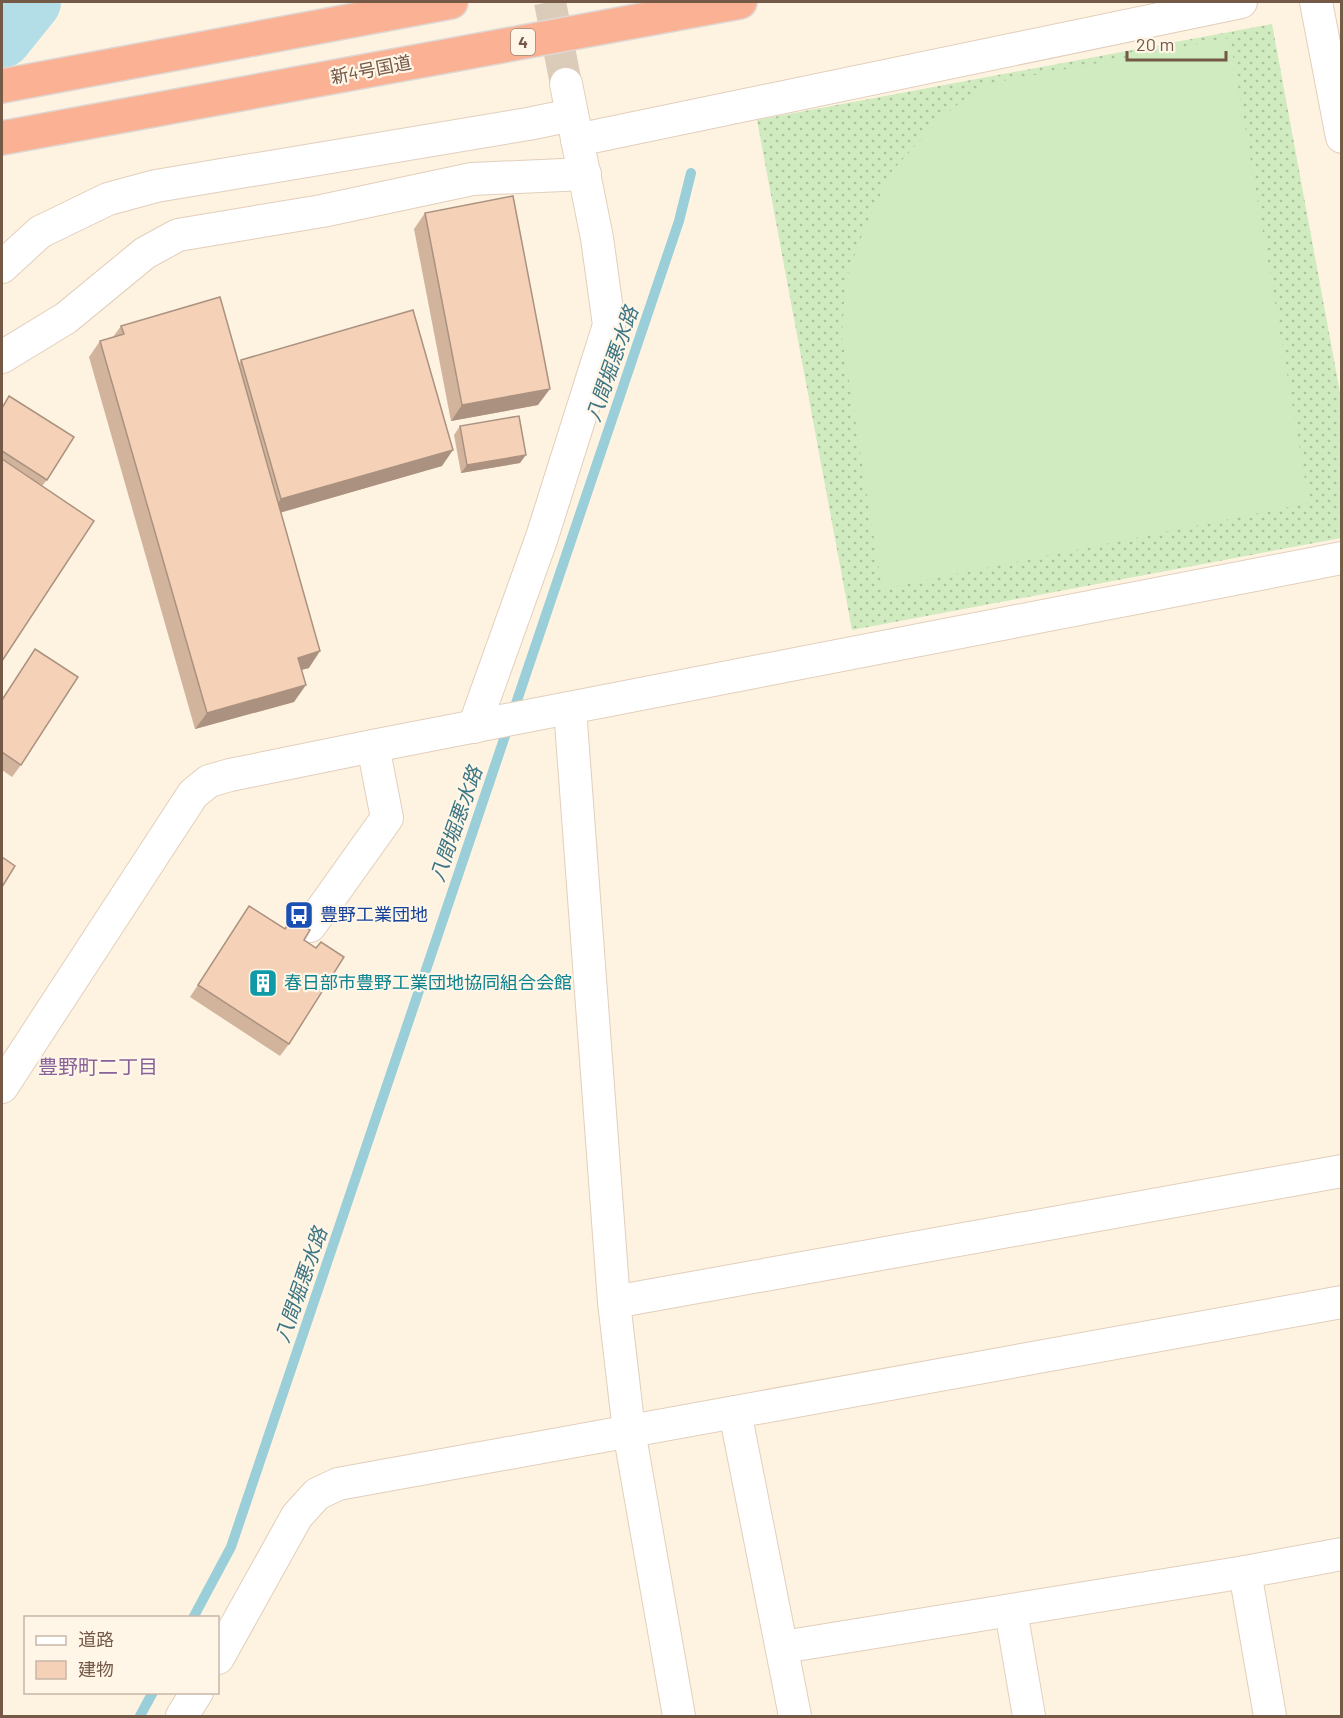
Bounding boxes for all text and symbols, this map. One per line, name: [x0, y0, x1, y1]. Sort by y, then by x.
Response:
scale bar: [1127, 24, 1226, 62]
road number: 4: [511, 29, 535, 55]
text: 20 m: [1136, 33, 1174, 55]
street label: 新4号国道: [329, 50, 413, 88]
water label: 八間堀悪水路: [580, 301, 643, 424]
water label: 八間堀悪水路: [424, 761, 487, 884]
bus stop icon: 豊野工業団地: [283, 899, 315, 931]
place label: 豊野工業団地: [320, 903, 428, 925]
building icon: 春日部市豊野工業団地協同組合会館: [247, 967, 279, 999]
place label: 春日部市豊野工業団地協同組合会館: [284, 971, 572, 993]
district label: 豊野町二丁目: [38, 1054, 158, 1078]
water label: 八間堀悪水路: [269, 1222, 332, 1345]
legend: [24, 1616, 219, 1694]
text: 道路: [78, 1628, 114, 1650]
text: 建物: [78, 1658, 114, 1680]

